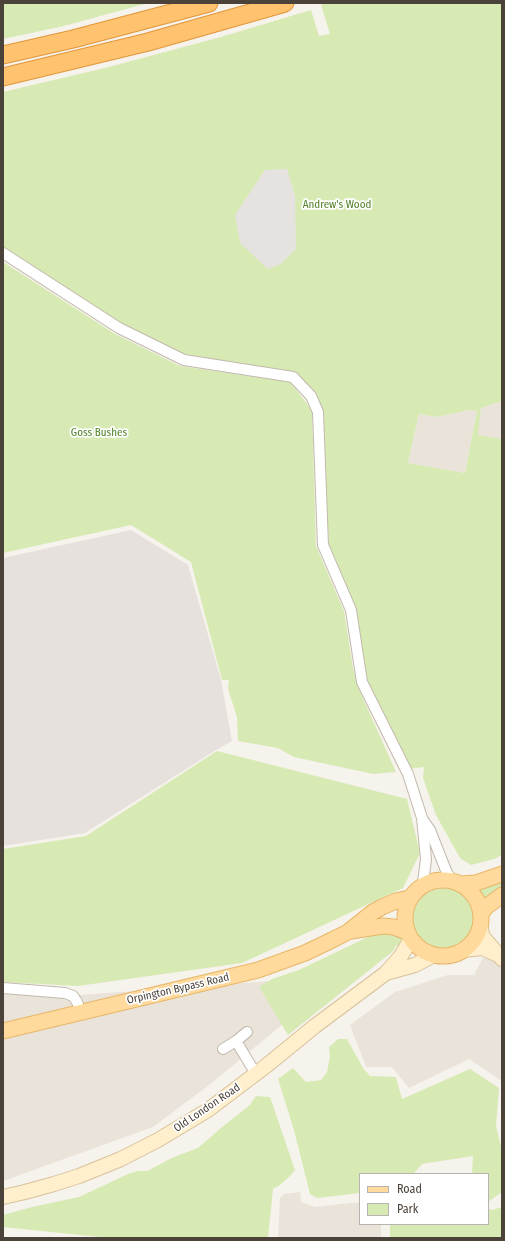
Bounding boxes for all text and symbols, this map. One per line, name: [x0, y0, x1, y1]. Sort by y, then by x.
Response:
park label: Andrew's Wood: [303, 198, 371, 212]
park label: Goss Bushes: [71, 426, 127, 440]
street label: Orpington Bypass Road: [126, 971, 230, 1007]
street label: Old London Road: [171, 1081, 243, 1135]
legend: [359, 1173, 489, 1225]
text: Road: [397, 1182, 422, 1196]
text: Park: [397, 1202, 418, 1216]

